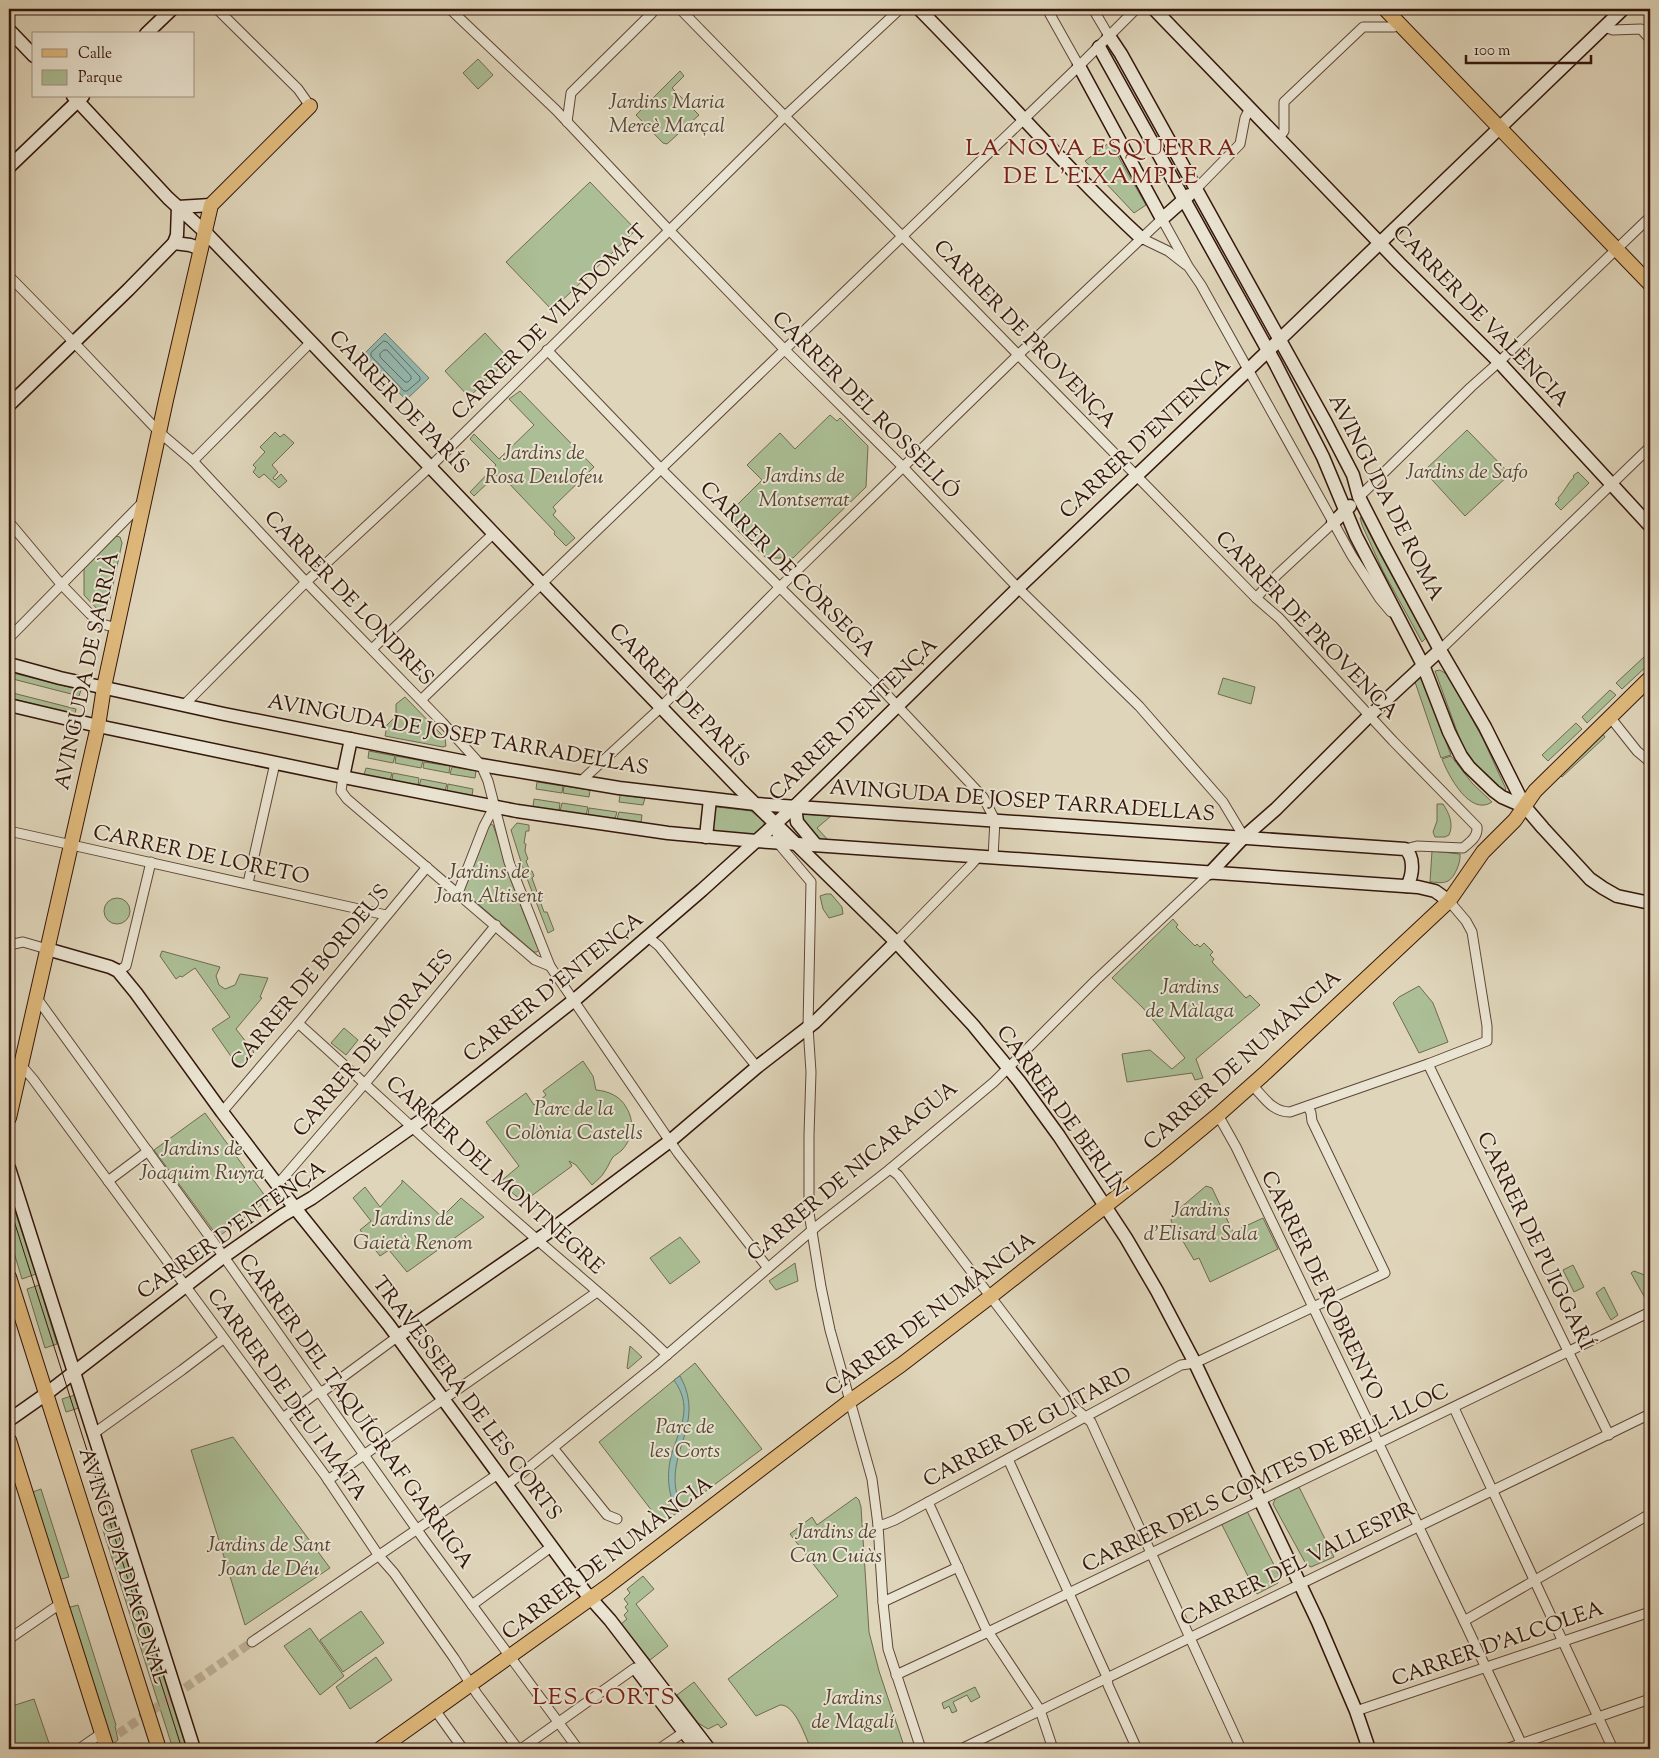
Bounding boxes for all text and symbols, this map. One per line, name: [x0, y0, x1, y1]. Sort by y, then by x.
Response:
legend: [32, 32, 195, 98]
scale bar: [1466, 32, 1592, 64]
text: 100 m: [1474, 41, 1511, 62]
text: Calle: [78, 44, 112, 65]
text: Parque: [78, 68, 122, 89]
park label: Jardins Maria Mercè Marçal: [608, 88, 725, 142]
district label: LA NOVA ESQUERRA DE L'EIXAMPLE: [965, 132, 1237, 194]
street label: CARRER DE VILADOMAT: [445, 218, 655, 428]
street label: CARRER DE VALÈNCIA: [1385, 219, 1575, 415]
street label: CARRER DE PROVENÇA: [926, 234, 1122, 436]
street label: CARRER DEL ROSSELLÓ: [764, 305, 966, 507]
street label: CARRER DE PARÍS: [321, 324, 475, 482]
street label: CARRER D'ENTENÇA: [1054, 352, 1238, 526]
street label: AVINGUDA DE ROMA: [1320, 389, 1450, 607]
park label: Jardins de Rosa Deulofeu: [485, 439, 603, 493]
park label: Jardins de Safo: [1405, 458, 1528, 488]
park label: Jardins de Montserrat: [758, 462, 850, 516]
street label: CARRER DE CÒRSEGA: [692, 475, 882, 665]
street label: CARRER DE LONDRES: [256, 505, 440, 693]
street label: CARRER DE PROVENÇA: [1208, 525, 1404, 727]
street label: AVINGUDA DE SARRIÀ: [48, 549, 128, 793]
street label: CARRER DE PARÍS: [601, 617, 755, 775]
street label: CARRER D'ENTENÇA: [763, 631, 945, 809]
street label: AVINGUDA DE JOSEP TARRADELLAS: [265, 688, 651, 784]
street label: AVINGUDA DE JOSEP TARRADELLAS: [828, 774, 1216, 830]
street label: CARRER DE LORETO: [90, 818, 312, 894]
park label: Jardins de Joan Altisent: [434, 858, 544, 912]
street label: CARRER DE BORDEUS: [224, 879, 398, 1077]
street label: CARRER D'ENTENÇA: [457, 906, 651, 1070]
street label: CARRER DE MORALES: [287, 944, 461, 1144]
street label: CARRER DE NUMÀNCIA: [1137, 964, 1349, 1158]
park label: Jardins de Màlaga: [1146, 973, 1234, 1027]
street label: CARRER DE BERLÍN: [988, 1020, 1134, 1205]
street label: CARRER DEL MONTNEGRE: [378, 1070, 610, 1283]
street label: CARRER DE NICARAGUA: [741, 1075, 965, 1269]
park label: Parc de la Colònia Castells: [505, 1095, 643, 1149]
street label: CARRER DE PUIGGARÍ: [1468, 1127, 1600, 1355]
park label: Jardins de Joaquim Ruyra: [138, 1135, 265, 1189]
street label: CARRER D'ENTENÇA: [131, 1154, 333, 1308]
street label: CARRER DE ROBRENYO: [1252, 1166, 1390, 1406]
park label: Jardins d'Elisard Sala: [1144, 1196, 1258, 1250]
park label: Jardins de Gaietà Renom: [353, 1205, 473, 1259]
street label: CARRER DE NUMÀNCIA: [819, 1226, 1043, 1404]
street label: CARRER DEL TAQUÍGRAF GARRIGA: [230, 1248, 480, 1576]
street label: TRAVESSERA DE LES CORTS: [364, 1270, 568, 1528]
street label: CARRER DE DEU I MATA: [199, 1283, 373, 1507]
street label: CARRER DE GUITARD: [918, 1360, 1138, 1496]
street label: CARRER DELS COMTES DE BELL-LLOC: [1077, 1377, 1455, 1581]
park label: Parc de les Corts: [650, 1413, 720, 1467]
street label: AVINGUDA DIAGONAL: [70, 1444, 174, 1688]
street label: CARRER DE NUMÀNCIA: [496, 1470, 720, 1648]
street label: CARRER DEL VALLESPIR: [1176, 1495, 1420, 1635]
park label: Jardins de Can Cuiàs: [790, 1518, 882, 1572]
park label: Jardins de Sant Joan de Déu: [206, 1531, 331, 1585]
street label: CARRER D'ALCOLEA: [1388, 1595, 1608, 1695]
district label: LES CORTS: [532, 1681, 676, 1715]
park label: Jardins de Magalí: [811, 1684, 895, 1738]

